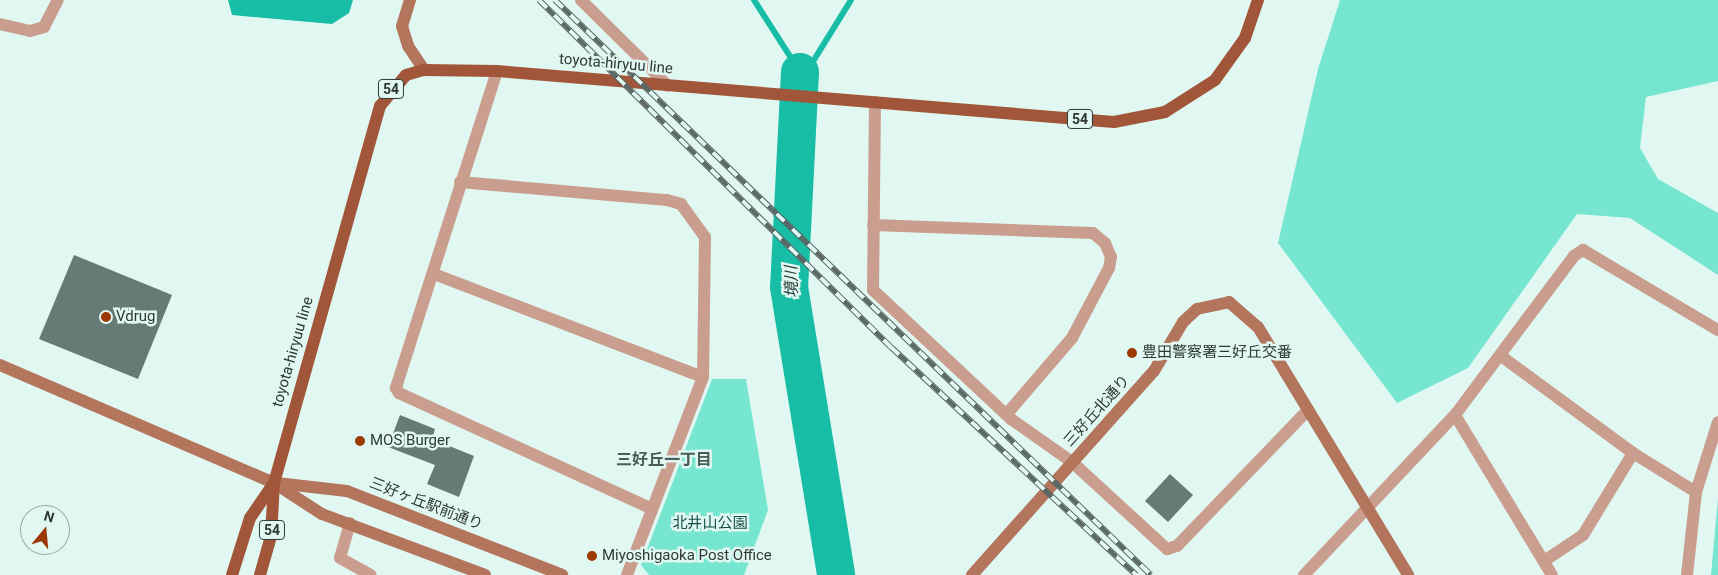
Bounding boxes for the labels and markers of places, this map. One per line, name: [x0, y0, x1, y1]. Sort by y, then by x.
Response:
place label: Vdrug: [116, 308, 155, 326]
marker: Vdrug: [100, 311, 112, 323]
place label: 豊田警察署三好丘交番: [1142, 344, 1292, 362]
marker: 豊田警察署三好丘交番: [1126, 347, 1138, 359]
place label: MOS Burger: [370, 432, 450, 450]
marker: MOS Burger: [354, 435, 366, 447]
place label: Miyoshigaoka Post Office: [602, 547, 772, 565]
marker: Miyoshigaoka Post Office: [586, 550, 598, 562]

